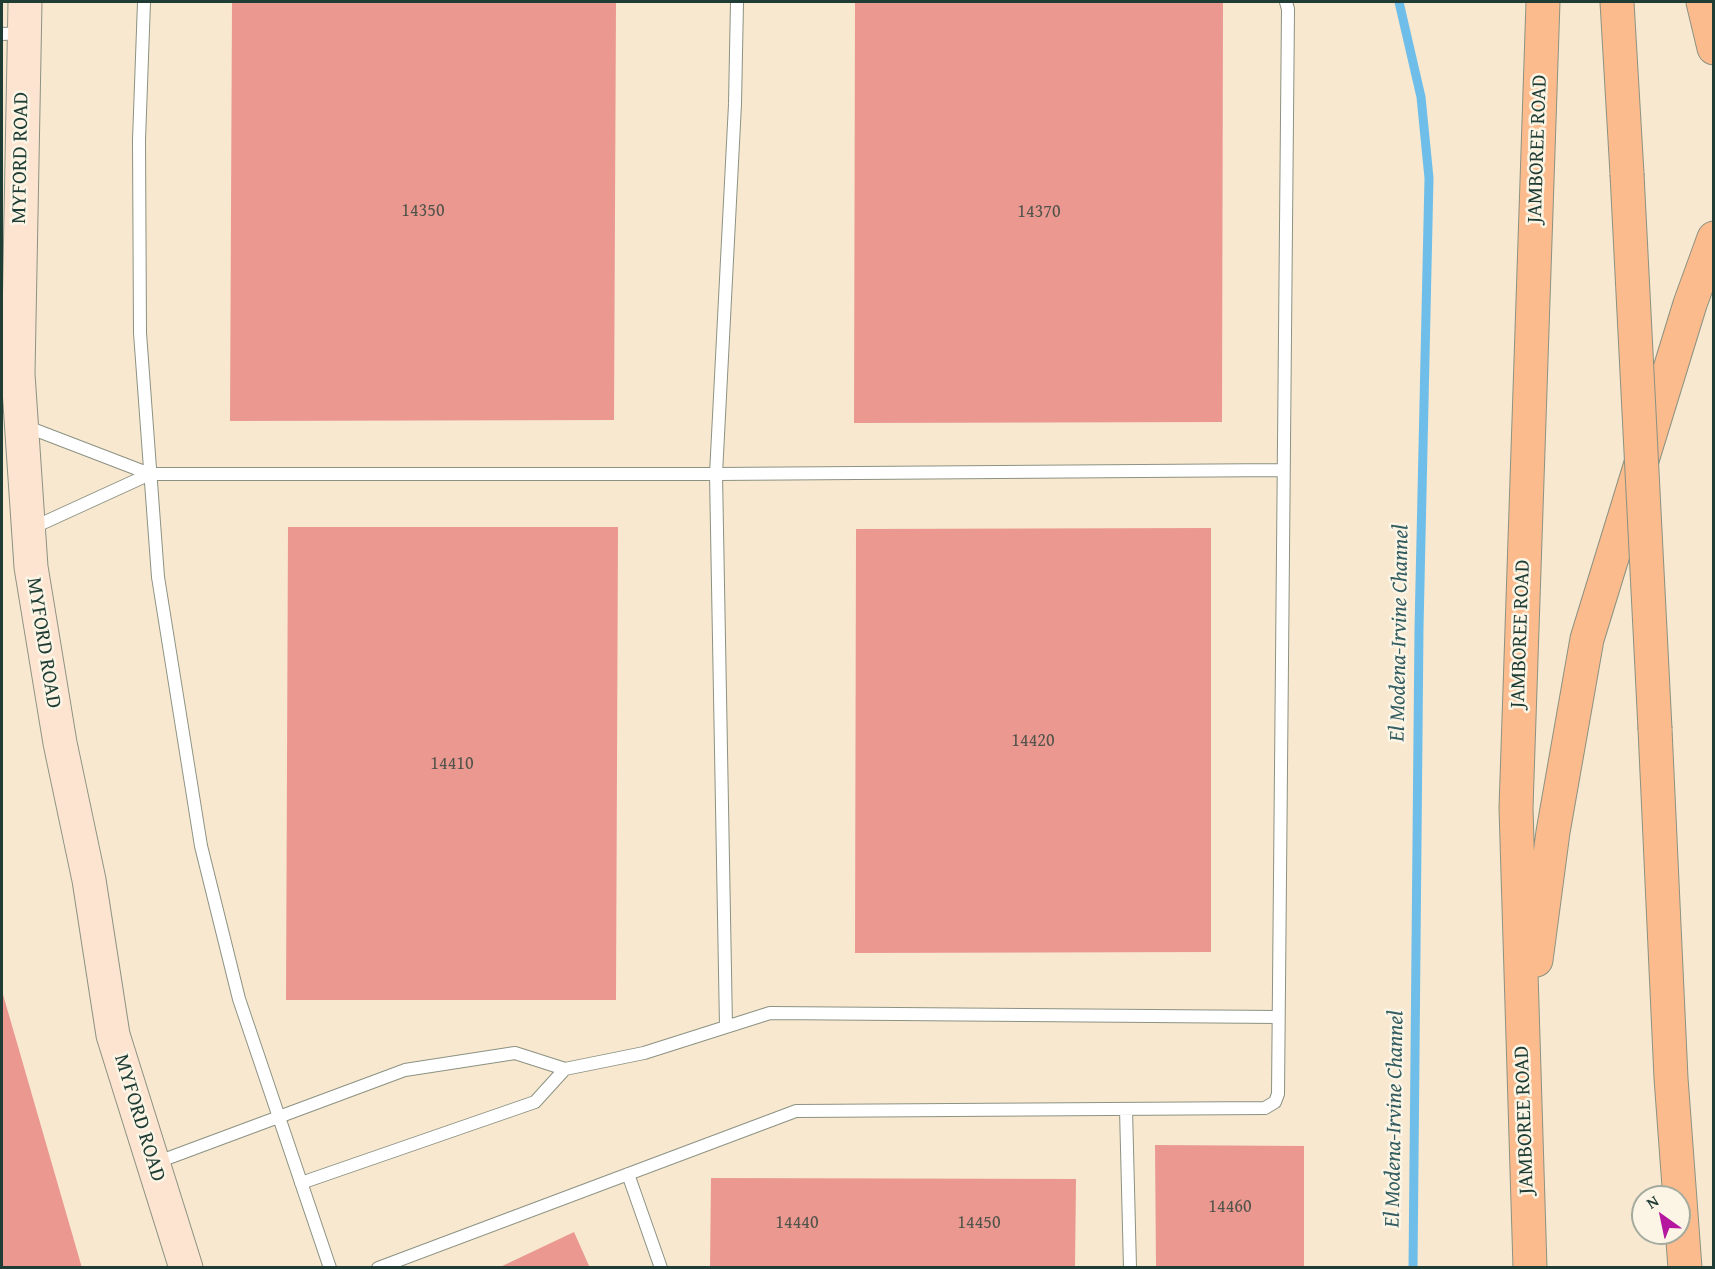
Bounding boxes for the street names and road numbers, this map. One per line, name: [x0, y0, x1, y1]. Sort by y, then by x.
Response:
street label: JAMBOREE ROAD: [1523, 74, 1553, 224]
street label: MYFORD ROAD: [7, 92, 35, 224]
street label: JAMBOREE ROAD: [1506, 559, 1536, 709]
street label: MYFORD ROAD: [20, 576, 66, 710]
street label: JAMBOREE ROAD: [1510, 1045, 1540, 1195]
street label: MYFORD ROAD: [108, 1051, 170, 1185]

